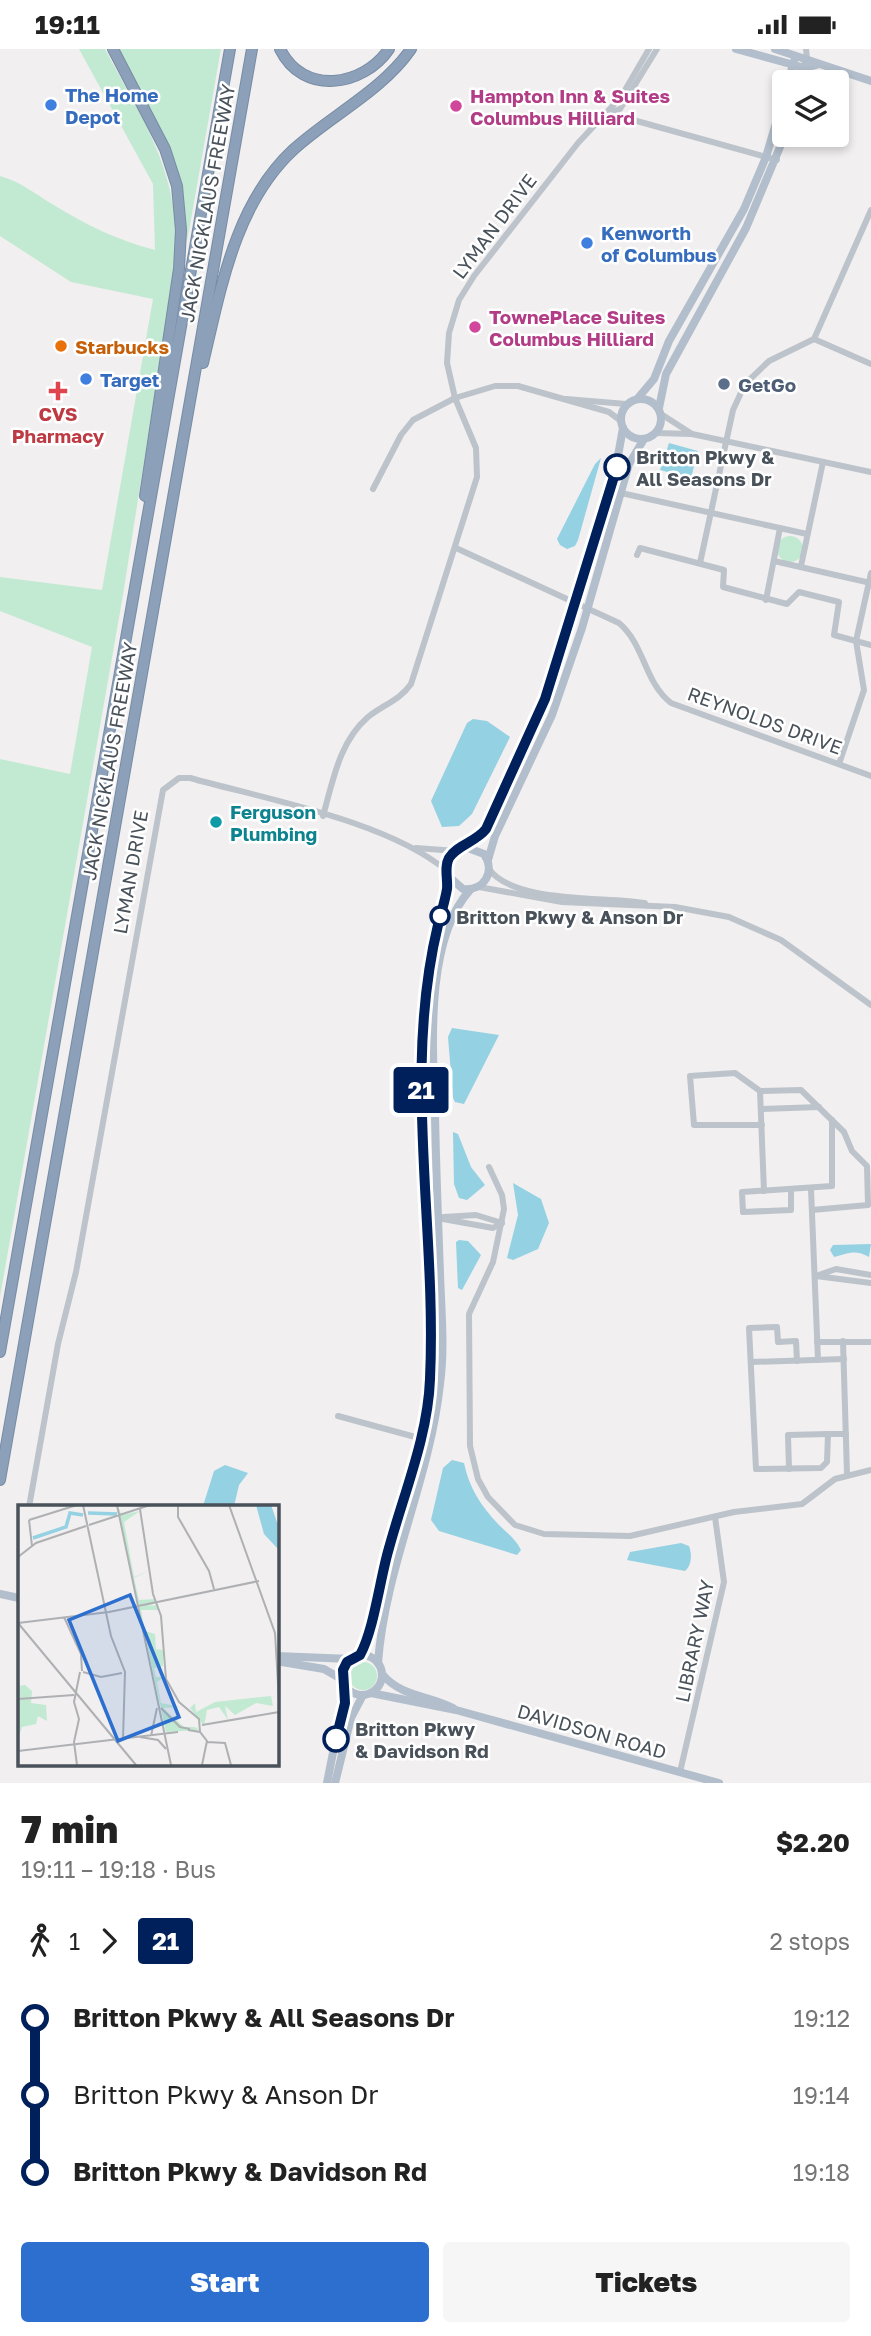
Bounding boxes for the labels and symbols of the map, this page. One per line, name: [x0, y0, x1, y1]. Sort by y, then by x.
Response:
street label: JACK NICKLAUS FREEWAY: [175, 82, 239, 324]
place label: The Home Depot: [65, 83, 158, 128]
place label: Hampton Inn & Suites Columbus Hilliard: [470, 84, 670, 129]
marker: The Home Depot: [43, 97, 59, 113]
marker: Hampton Inn & Suites Columbus Hilliard: [448, 98, 464, 114]
street label: LYMAN DRIVE: [447, 169, 541, 283]
place label: Kenworth of Columbus: [601, 221, 717, 266]
marker: Kenworth of Columbus: [579, 235, 595, 251]
place label: TownePlace Suites Columbus Hilliard: [489, 305, 666, 350]
marker: TownePlace Suites Columbus Hilliard: [467, 319, 483, 335]
place label: Starbucks: [75, 335, 169, 358]
marker: Starbucks: [53, 338, 69, 354]
place label: Target: [100, 368, 160, 391]
marker: Target: [78, 371, 94, 387]
place label: GetGo: [738, 373, 796, 396]
marker: GetGo: [716, 376, 732, 392]
marker: CVS Pharmacy: [50, 383, 66, 399]
place label: CVS Pharmacy: [12, 402, 105, 447]
place label: Britton Pkwy & All Seasons Dr: [636, 445, 775, 490]
marker: Britton Pkwy & All Seasons Dr: [604, 454, 630, 480]
street label: JACK NICKLAUS FREEWAY: [77, 640, 141, 882]
street label: REYNOLDS DRIVE: [685, 681, 845, 759]
place label: Ferguson Plumbing: [230, 800, 317, 845]
street label: LYMAN DRIVE: [108, 808, 152, 936]
marker: Ferguson Plumbing: [208, 814, 224, 830]
place label: Britton Pkwy & Anson Dr: [456, 905, 684, 928]
marker: Britton Pkwy & Anson Dr: [430, 906, 450, 926]
line badge: 21: [390, 1067, 452, 1113]
inset map: [18, 1505, 278, 1765]
street label: LIBRARY WAY: [670, 1578, 718, 1704]
street label: DAVIDSON ROAD: [515, 1699, 669, 1763]
place label: Britton Pkwy & Davidson Rd: [355, 1717, 489, 1762]
marker: Britton Pkwy & Davidson Rd: [323, 1726, 349, 1752]

